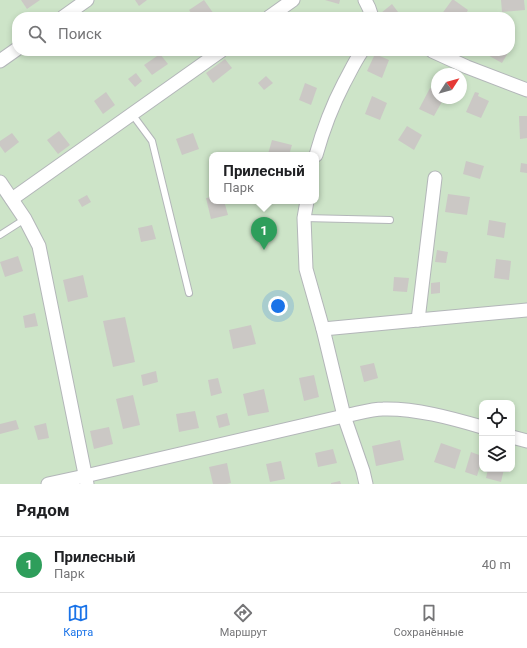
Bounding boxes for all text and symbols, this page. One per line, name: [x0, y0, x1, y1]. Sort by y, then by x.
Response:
search box: [12, 12, 515, 56]
icon: search: [26, 23, 48, 45]
text: Поиск: [58, 25, 102, 43]
north arrow: [431, 68, 467, 104]
popup: [209, 152, 319, 204]
text: Прилесный: [223, 162, 305, 180]
text: Парк: [223, 180, 254, 195]
pin: 1: [251, 217, 277, 250]
your location: [268, 296, 288, 316]
map controls: [479, 400, 515, 472]
button: locate: [479, 400, 515, 436]
button: layers: [479, 436, 515, 472]
text: Рядом: [16, 500, 70, 520]
text: Прилесный: [54, 548, 135, 566]
text: 1: [25, 557, 33, 572]
text: 40 m: [482, 557, 511, 572]
text: Парк: [54, 566, 85, 581]
tab: Карта: [63, 602, 93, 639]
tab: Маршрут: [220, 602, 267, 639]
tab: Сохранённые: [394, 602, 464, 639]

